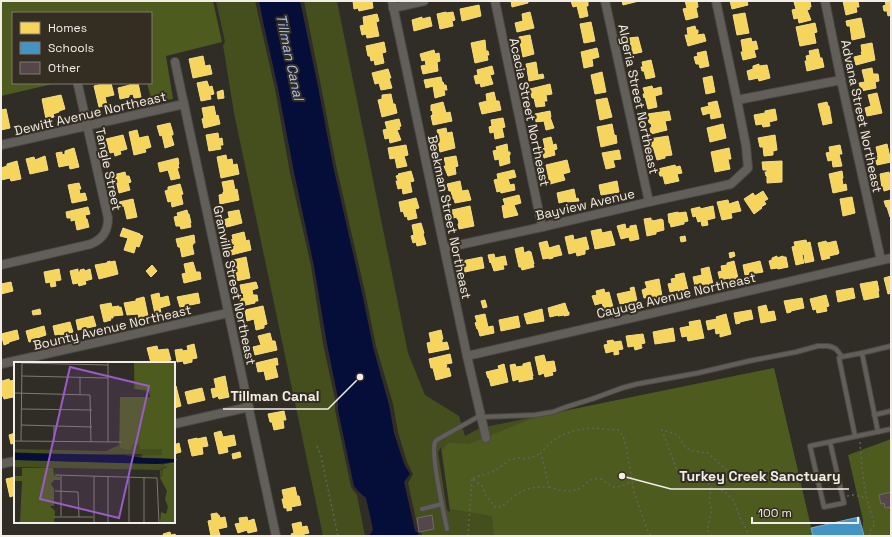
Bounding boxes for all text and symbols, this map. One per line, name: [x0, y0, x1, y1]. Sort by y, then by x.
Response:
legend: [12, 12, 152, 84]
water label: Tillman Canal: [272, 12, 308, 103]
text: Homes: [48, 20, 87, 36]
street label: Algeria Street Northeast: [614, 23, 663, 176]
street label: Acacia Street Northeast: [505, 36, 554, 188]
street label: Advana Street Northeast: [837, 38, 886, 194]
text: Schools: [48, 40, 94, 56]
text: Other: [48, 60, 81, 76]
street label: Dewitt Avenue Northeast: [12, 88, 168, 139]
street label: Tangle Street: [91, 126, 126, 212]
street label: Beekman Street Northeast: [424, 134, 475, 301]
street label: Bayview Avenue: [534, 185, 636, 224]
street label: Granville Street Northeast: [209, 204, 260, 366]
street label: Cayuga Avenue Northeast: [595, 269, 758, 322]
street label: Bounty Avenue Northeast: [31, 301, 193, 354]
inset map: [14, 362, 175, 523]
callout: Tillman Canal: [223, 383, 328, 409]
text: Tillman Canal: [230, 387, 320, 405]
callout: Turkey Creek Sanctuary: [671, 463, 849, 489]
text: Turkey Creek Sanctuary: [679, 467, 841, 485]
scale bar: [752, 499, 858, 525]
text: 100 m: [758, 505, 792, 521]

